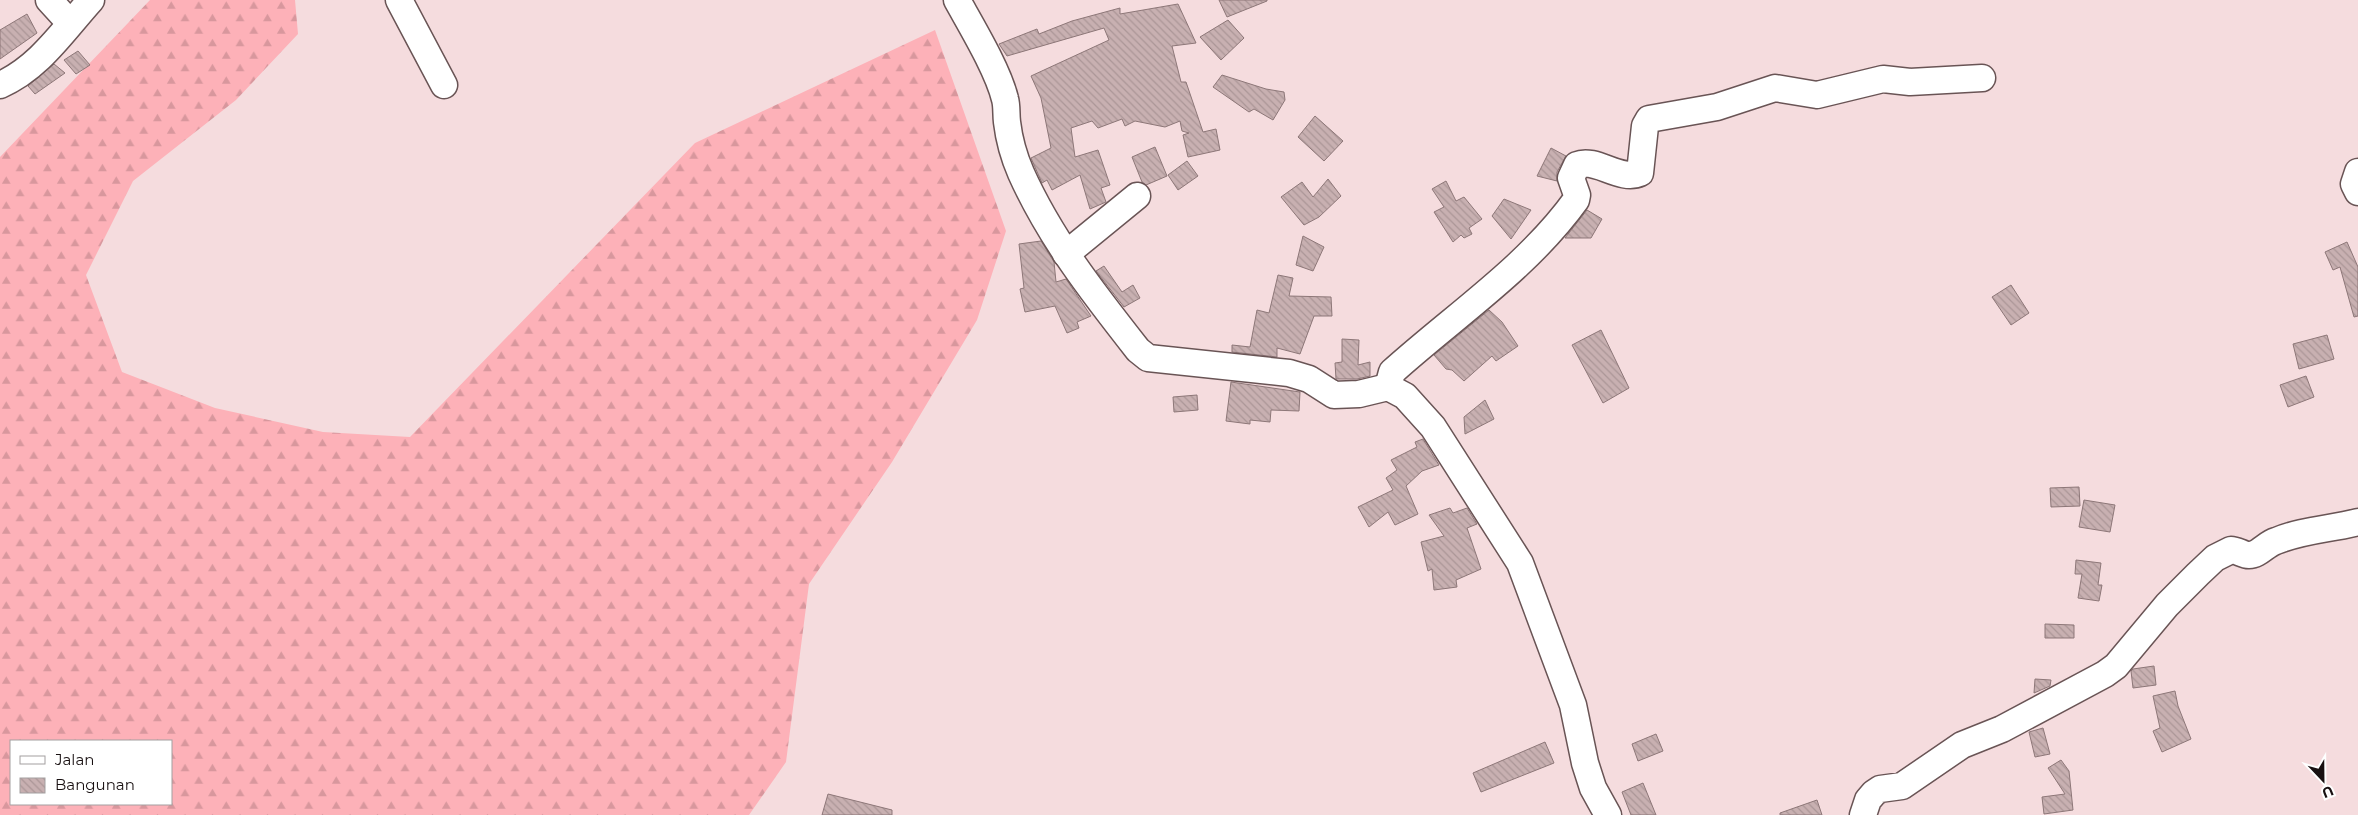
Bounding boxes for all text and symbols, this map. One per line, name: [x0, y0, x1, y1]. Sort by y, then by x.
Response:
legend: [10, 740, 172, 805]
text: Jalan: [54, 750, 94, 769]
north arrow: [2298, 755, 2348, 805]
text: Bangunan: [55, 775, 135, 794]
text: U: [2319, 782, 2336, 802]

